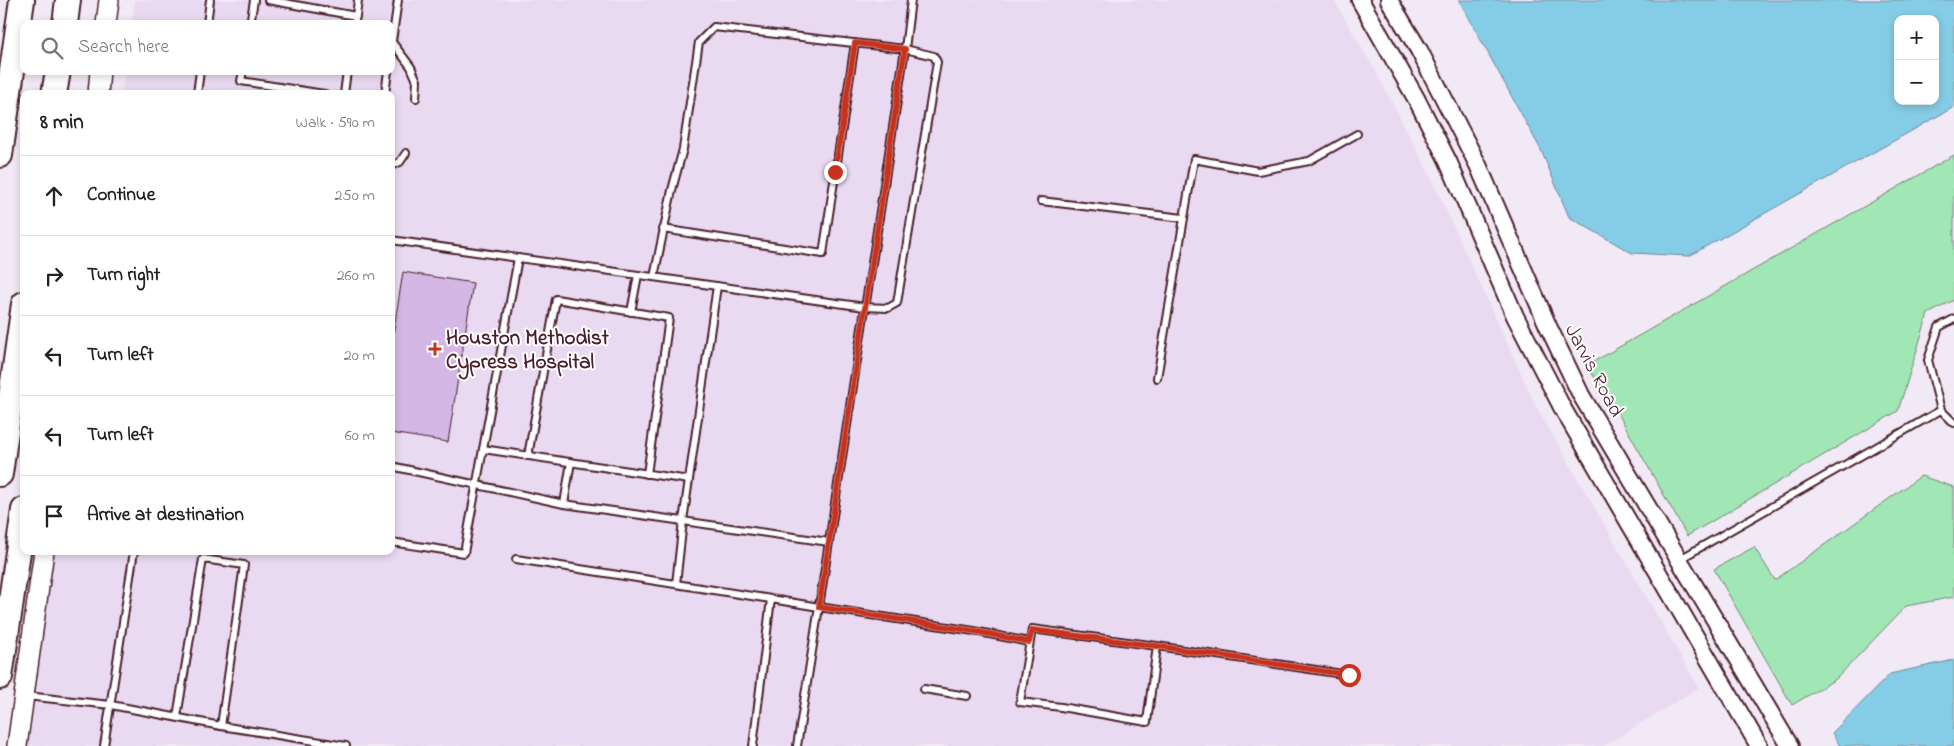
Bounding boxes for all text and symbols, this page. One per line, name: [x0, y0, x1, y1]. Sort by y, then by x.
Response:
map controls: [1894, 15, 1939, 105]
button: +: [1894, 15, 1939, 60]
search box: [20, 20, 395, 75]
icon: search: [38, 34, 66, 62]
text: Search here: [78, 34, 169, 61]
button: −: [1894, 60, 1939, 105]
text: 8 min: [40, 108, 84, 138]
text: Walk · 590 m: [296, 111, 375, 135]
route end: [824, 161, 847, 184]
icon: ahead: [40, 182, 68, 210]
text: Continue: [87, 182, 155, 209]
text: 250 m: [335, 184, 375, 208]
icon: right: [40, 262, 68, 290]
text: Turn right: [87, 262, 160, 289]
text: 260 m: [337, 264, 375, 288]
street label: Jarvis Road: [1556, 319, 1630, 423]
place label: Houston Methodist Cypress Hospital: [446, 324, 610, 380]
icon: left: [40, 342, 68, 370]
text: Turn left: [87, 342, 154, 369]
marker: Houston Methodist Cypress Hospital: [428, 342, 442, 356]
text: 20 m: [344, 344, 375, 368]
icon: left: [40, 422, 68, 450]
text: Turn left: [87, 422, 154, 449]
text: 60 m: [345, 424, 375, 448]
icon: arrive: [40, 502, 68, 530]
text: Arrive at destination: [87, 502, 244, 529]
route start: [1338, 664, 1361, 687]

